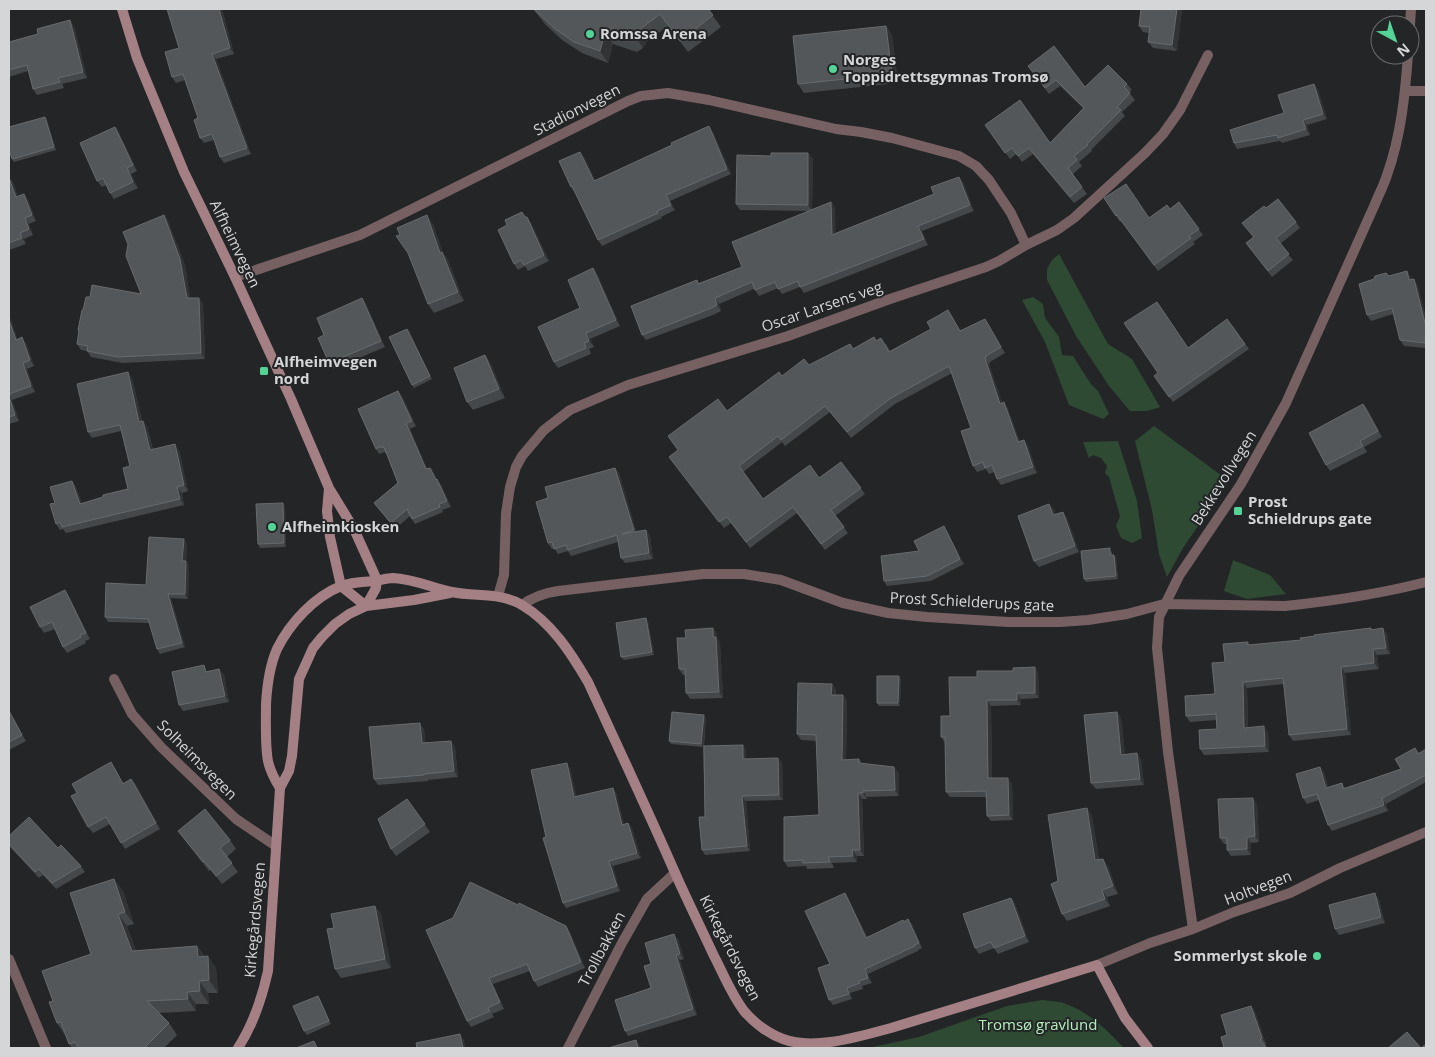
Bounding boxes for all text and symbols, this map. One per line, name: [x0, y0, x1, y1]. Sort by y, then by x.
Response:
north arrow: [1370, 15, 1420, 65]
place label: Romssa Arena: [600, 23, 707, 43]
marker: Romssa Arena: [584, 28, 596, 40]
text: N: [1393, 39, 1414, 61]
place label: Norges Toppidrettsgymnas Tromsø: [843, 49, 1048, 86]
marker: Norges Toppidrettsgymnas Tromsø: [827, 63, 839, 75]
street label: Stadionvegen: [530, 79, 623, 140]
street label: Alfheimvegen: [206, 196, 266, 291]
street label: Oscar Larsens veg: [759, 276, 885, 336]
place label: Alfheimvegen nord: [274, 351, 377, 388]
marker: Alfheimvegen nord: [258, 365, 270, 377]
street label: Bekkevollvegen: [1186, 426, 1260, 529]
place label: Prost Schieldrups gate: [1248, 491, 1372, 528]
marker: Prost Schieldrups gate: [1232, 505, 1244, 517]
place label: Alfheimkiosken: [282, 516, 399, 536]
marker: Alfheimkiosken: [266, 521, 278, 533]
street label: Prost Schielderups gate: [889, 587, 1055, 615]
street label: Solheimsvegen: [153, 715, 242, 804]
street label: Kirkegårdsvegen: [239, 861, 269, 979]
street label: Holtvegen: [1221, 865, 1294, 909]
street label: Kirkegårdsvegen: [696, 891, 766, 1004]
street label: Trollbakken: [573, 908, 629, 989]
place label: Sommerlyst skole: [1174, 945, 1307, 965]
marker: Sommerlyst skole: [1311, 950, 1323, 962]
park label: Tromsø gravlund: [979, 1014, 1097, 1034]

